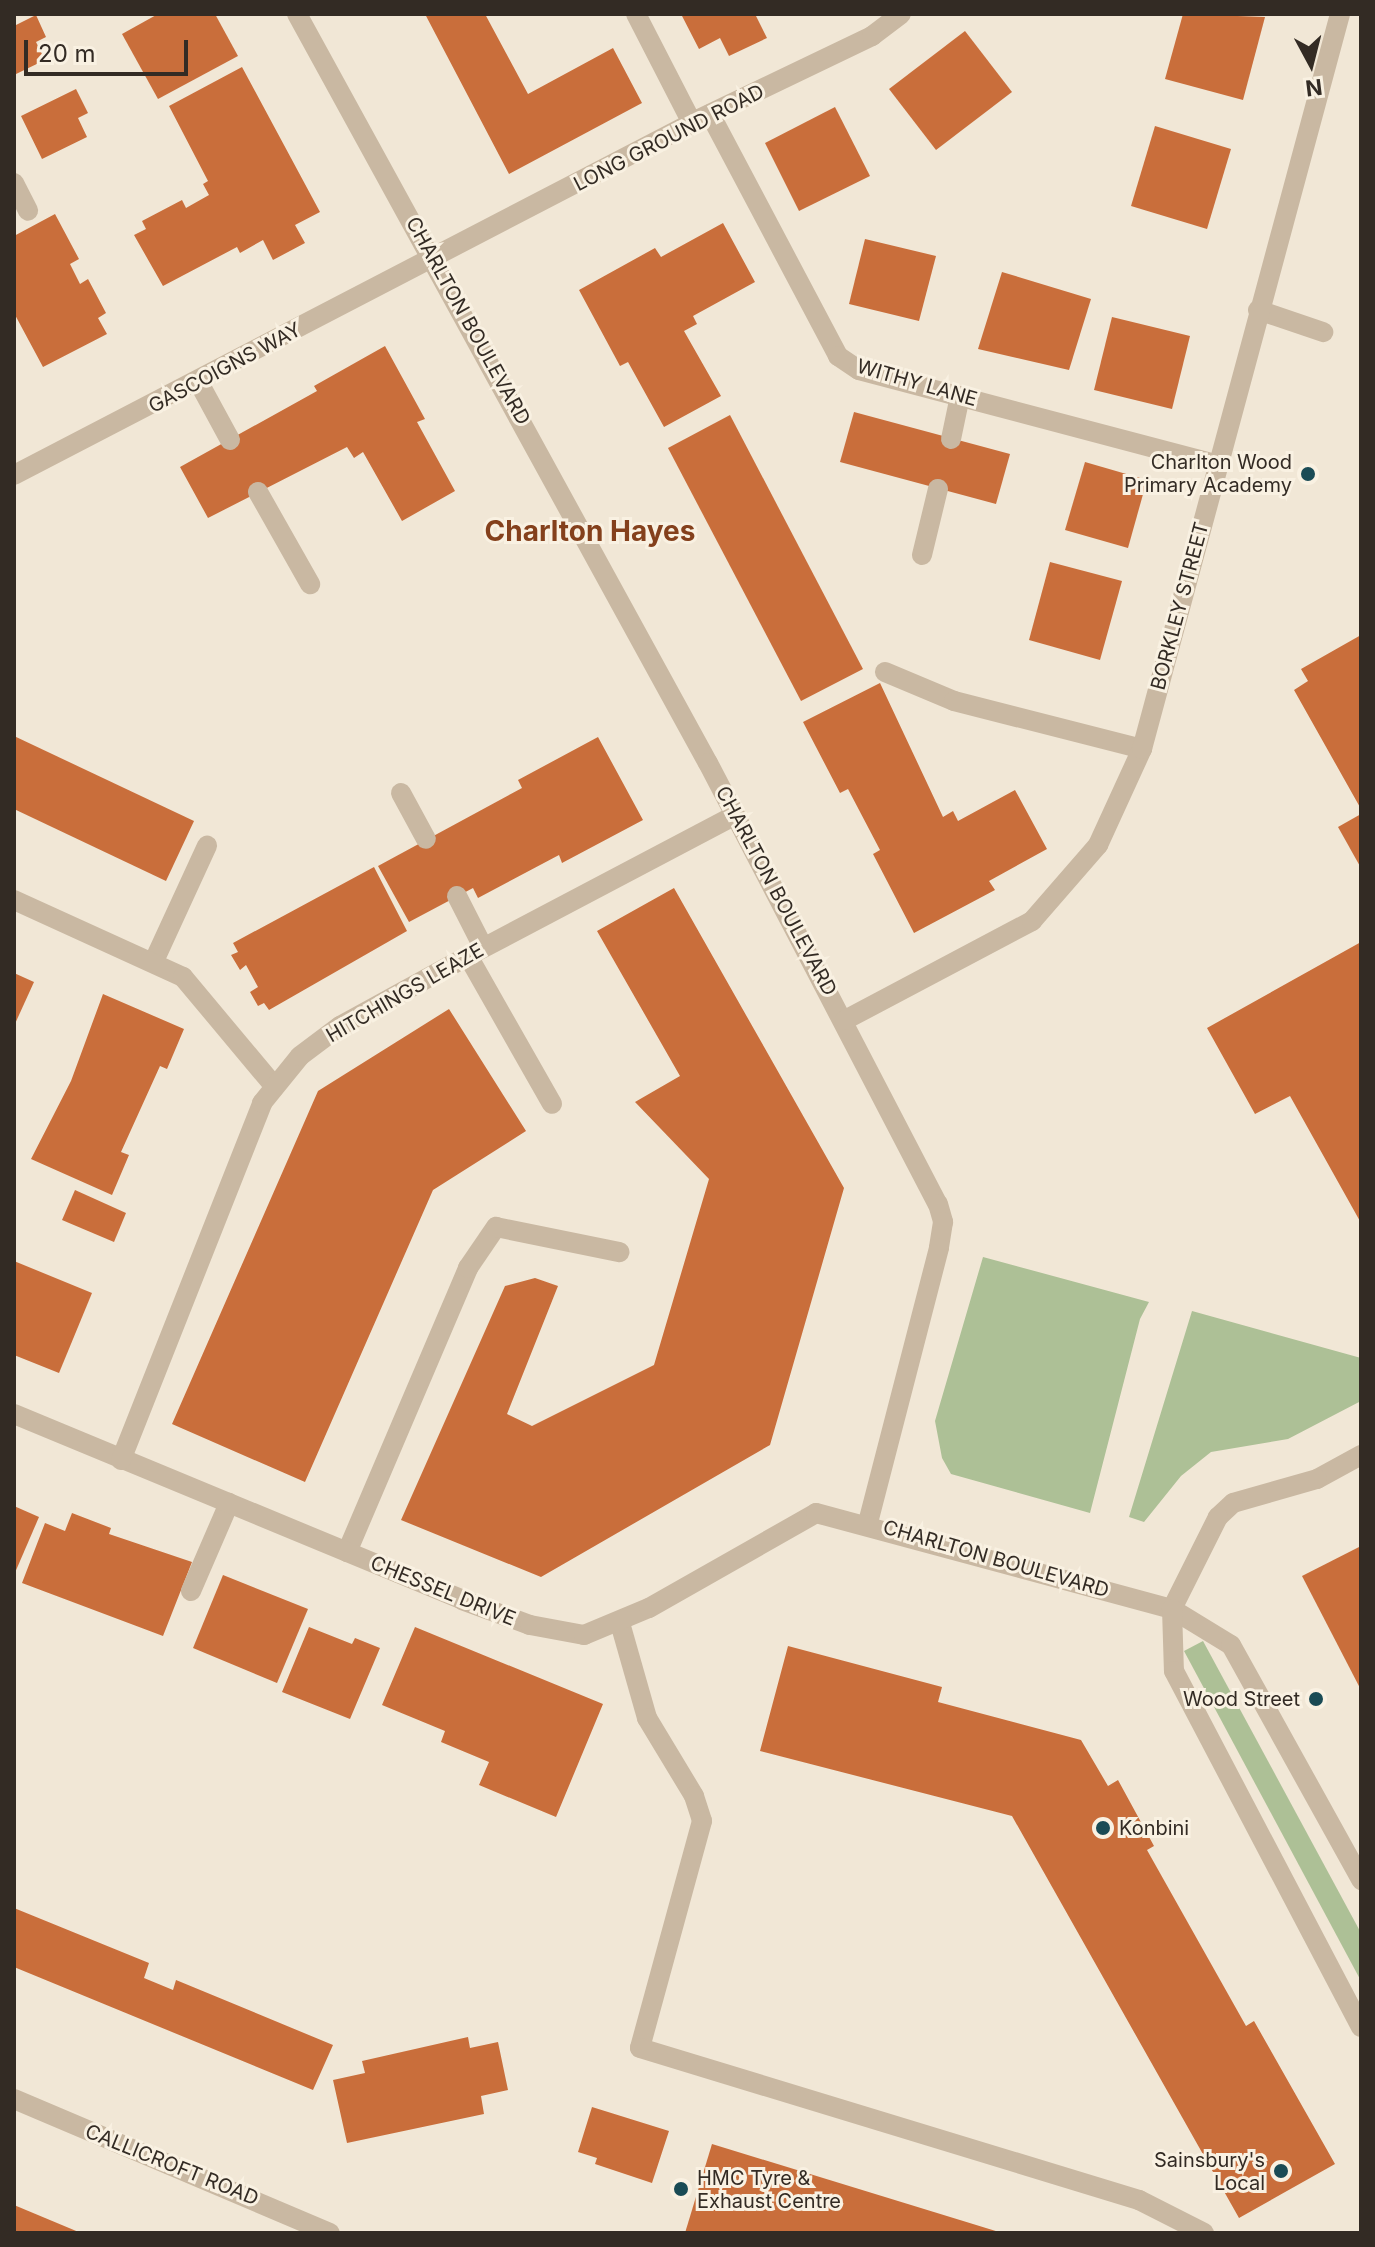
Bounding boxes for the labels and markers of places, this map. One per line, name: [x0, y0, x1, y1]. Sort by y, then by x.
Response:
place label: Charlton Wood Primary Academy: [1124, 450, 1292, 497]
marker: Charlton Wood Primary Academy: [1299, 465, 1317, 483]
place label: Wood Street: [1183, 1687, 1300, 1711]
marker: Wood Street: [1307, 1690, 1325, 1708]
place label: Konbini: [1119, 1816, 1189, 1840]
marker: Konbini: [1094, 1819, 1112, 1837]
place label: Sainsbury's Local: [1154, 2148, 1265, 2195]
marker: Sainsbury's Local: [1272, 2162, 1290, 2180]
place label: HMC Tyre & Exhaust Centre: [697, 2166, 841, 2213]
marker: HMC Tyre & Exhaust Centre: [672, 2180, 690, 2198]

